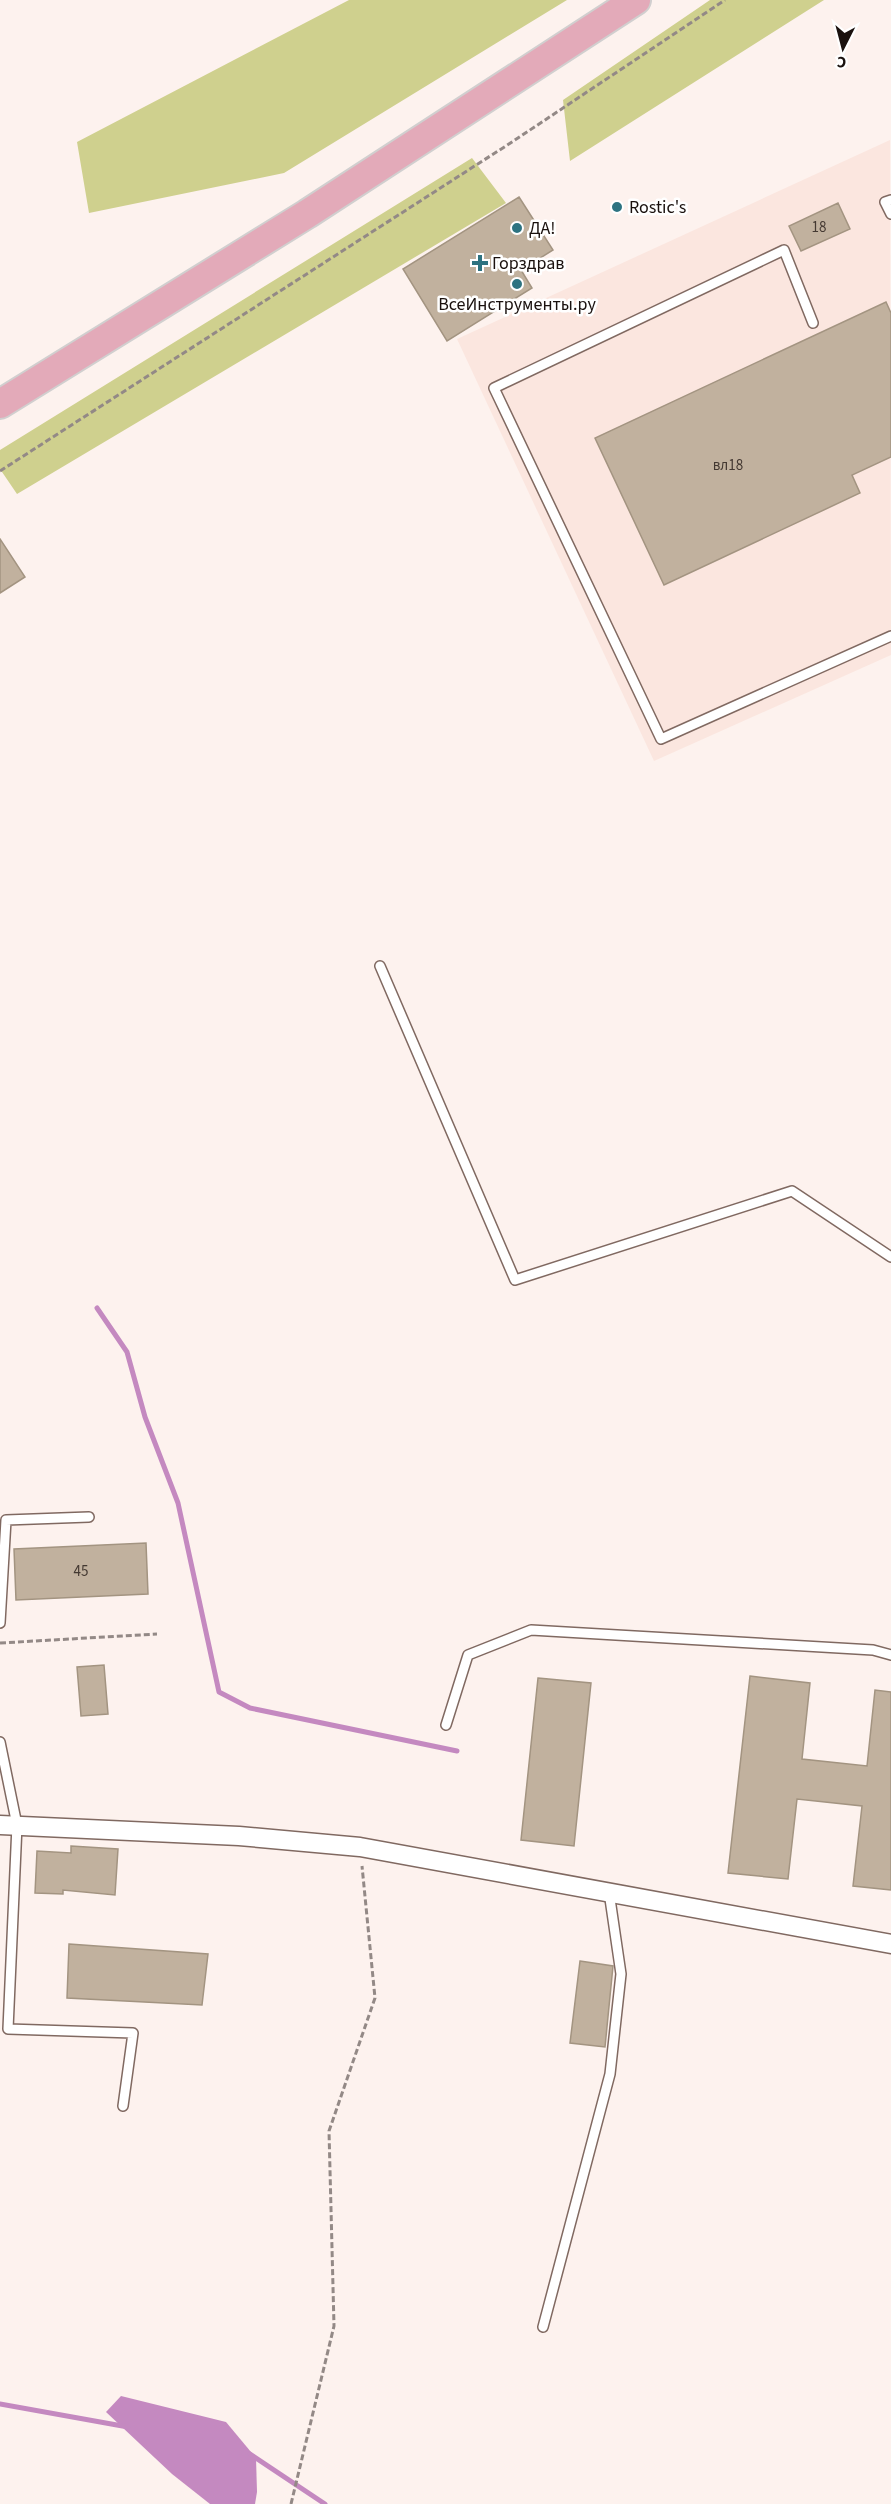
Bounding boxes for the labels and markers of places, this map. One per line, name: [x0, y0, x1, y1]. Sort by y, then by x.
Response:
place label: Rostic's: [629, 195, 686, 220]
marker: Rostic's: [610, 200, 624, 214]
place label: ДА!: [529, 216, 555, 241]
marker: ДА!: [510, 221, 524, 235]
place label: Горздрав: [492, 251, 564, 276]
marker: Горздрав: [473, 256, 487, 270]
marker: ВсеИнструменты.ру: [510, 277, 524, 291]
place label: ВсеИнструменты.ру: [438, 292, 596, 317]

